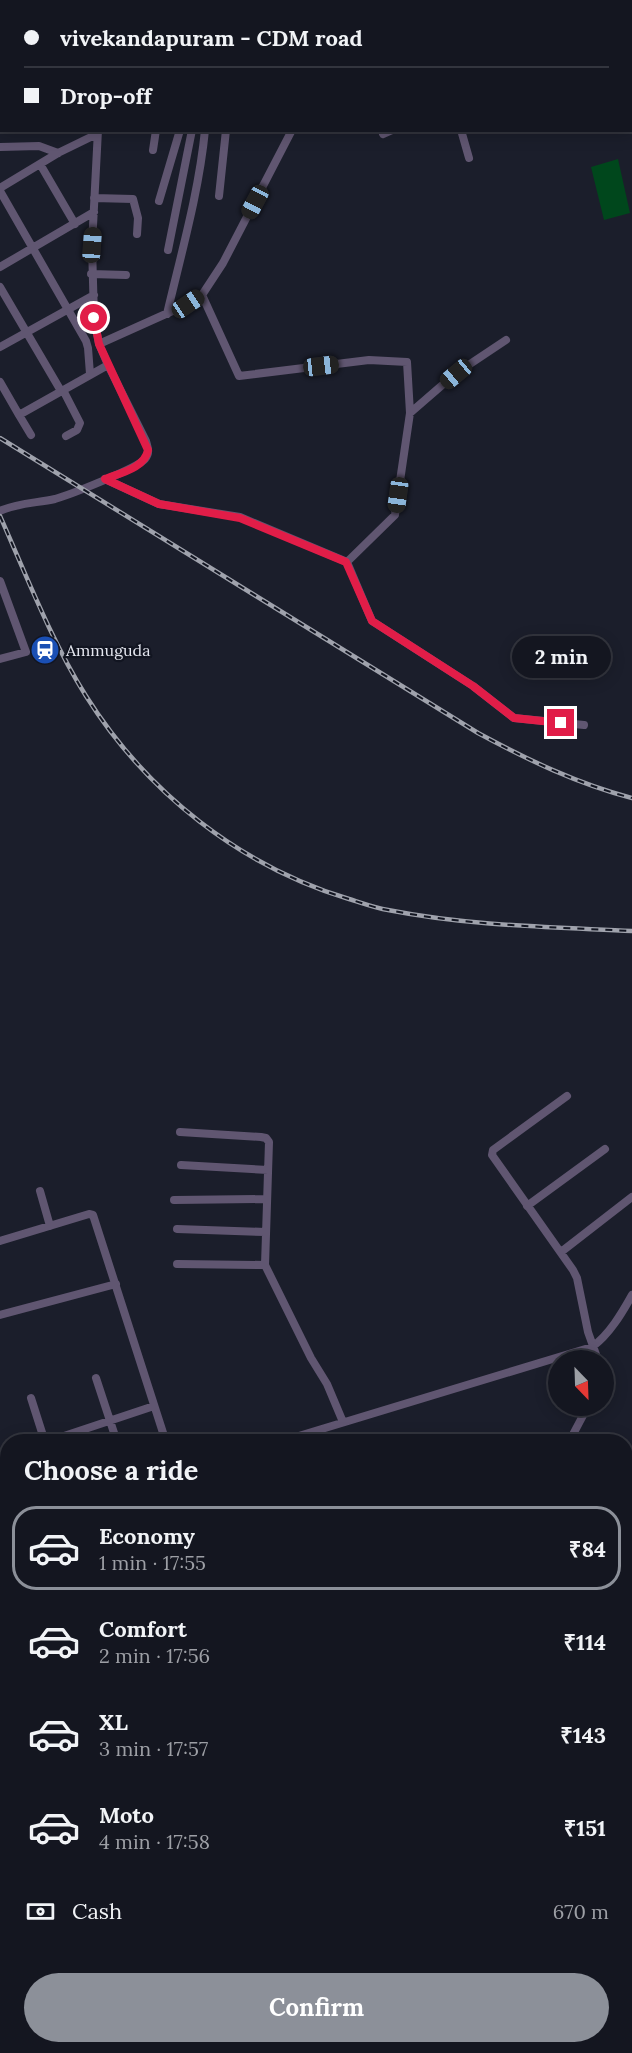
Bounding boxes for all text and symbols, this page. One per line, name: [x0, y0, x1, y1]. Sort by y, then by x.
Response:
text: vivekandapuram - CDM road: [60, 24, 363, 52]
text: Drop-off: [60, 82, 152, 110]
car: [239, 182, 271, 222]
car: [82, 226, 102, 264]
car: [168, 286, 208, 322]
route start: [80, 304, 107, 331]
car: [302, 355, 340, 377]
car: [436, 356, 476, 392]
car: [387, 476, 409, 514]
station icon: Ammuguda: [29, 634, 61, 666]
callout: 2 min: [512, 636, 610, 678]
place label: Ammuguda: [65, 640, 150, 660]
text: 2 min: [535, 644, 588, 669]
route end: [547, 709, 574, 736]
north arrow: [548, 1350, 614, 1416]
map controls: [548, 1350, 614, 1416]
text: Choose a ride: [24, 1453, 198, 1487]
icon: car: [27, 1521, 81, 1575]
text: Economy: [99, 1522, 195, 1550]
text: ₹84: [569, 1535, 606, 1563]
text: 1 min · 17:55: [99, 1550, 206, 1575]
icon: car: [27, 1614, 81, 1668]
text: Comfort: [99, 1615, 187, 1643]
text: ₹114: [564, 1628, 606, 1656]
text: 2 min · 17:56: [99, 1643, 210, 1668]
icon: car: [27, 1707, 81, 1761]
text: XL: [99, 1708, 128, 1736]
text: ₹143: [560, 1721, 606, 1749]
text: 3 min · 17:57: [99, 1736, 208, 1761]
icon: car: [27, 1800, 81, 1854]
text: Moto: [99, 1801, 154, 1829]
text: ₹151: [564, 1814, 606, 1842]
text: 4 min · 17:58: [99, 1829, 210, 1854]
icon: cash: [24, 1895, 57, 1928]
text: Cash: [72, 1897, 122, 1925]
text: 670 m: [553, 1899, 609, 1924]
button: Confirm: [24, 1973, 609, 2042]

